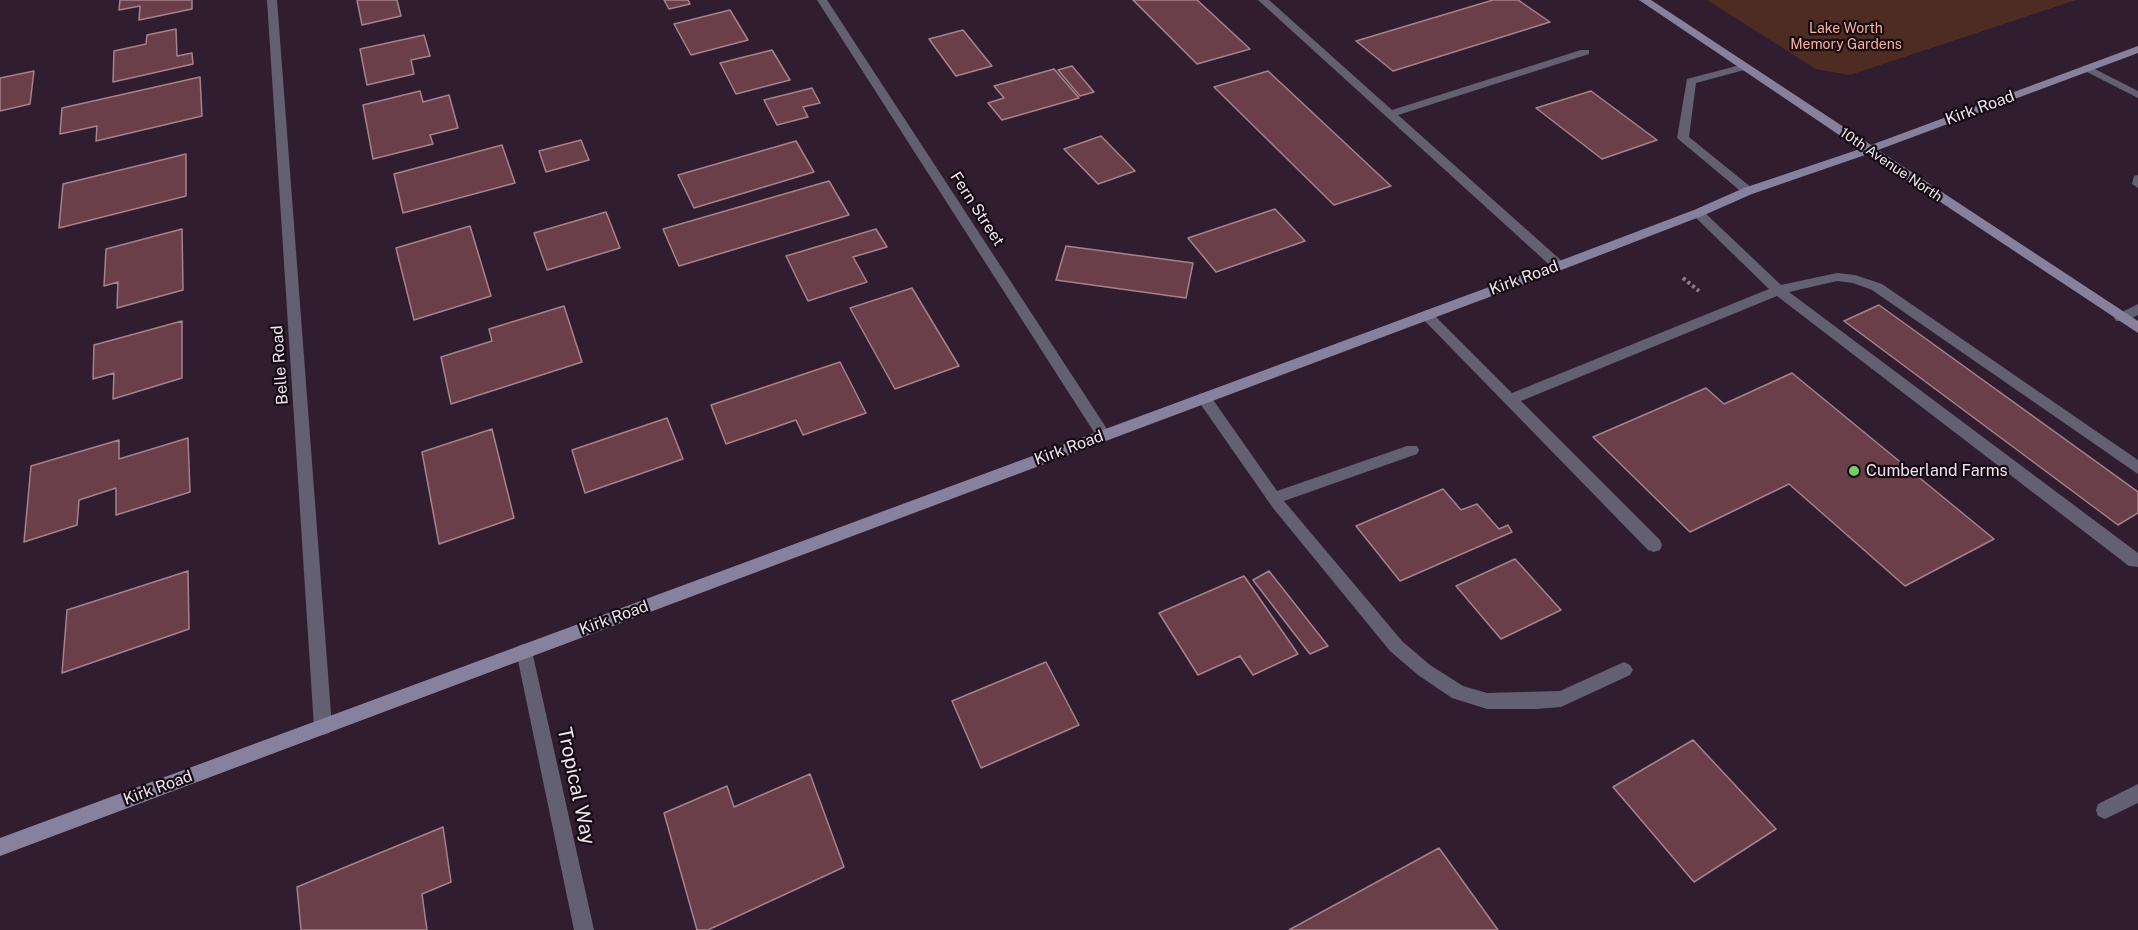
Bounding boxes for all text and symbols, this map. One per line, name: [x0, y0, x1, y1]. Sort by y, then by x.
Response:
park label: Lake Worth Memory Gardens: [1790, 21, 1902, 54]
street label: Kirk Road: [1943, 87, 2017, 129]
street label: 10th Avenue North: [1837, 125, 1945, 205]
street label: Fern Street: [946, 168, 1008, 250]
street label: Kirk Road: [1487, 257, 1561, 299]
street label: Belle Road: [268, 325, 292, 405]
street label: Kirk Road: [1032, 427, 1106, 469]
place label: Cumberland Farms: [1866, 461, 2008, 481]
marker: Cumberland Farms: [1847, 464, 1861, 478]
street label: Kirk Road: [577, 597, 651, 639]
street label: Tropical Way: [552, 725, 600, 847]
street label: Kirk Road: [121, 767, 195, 809]

